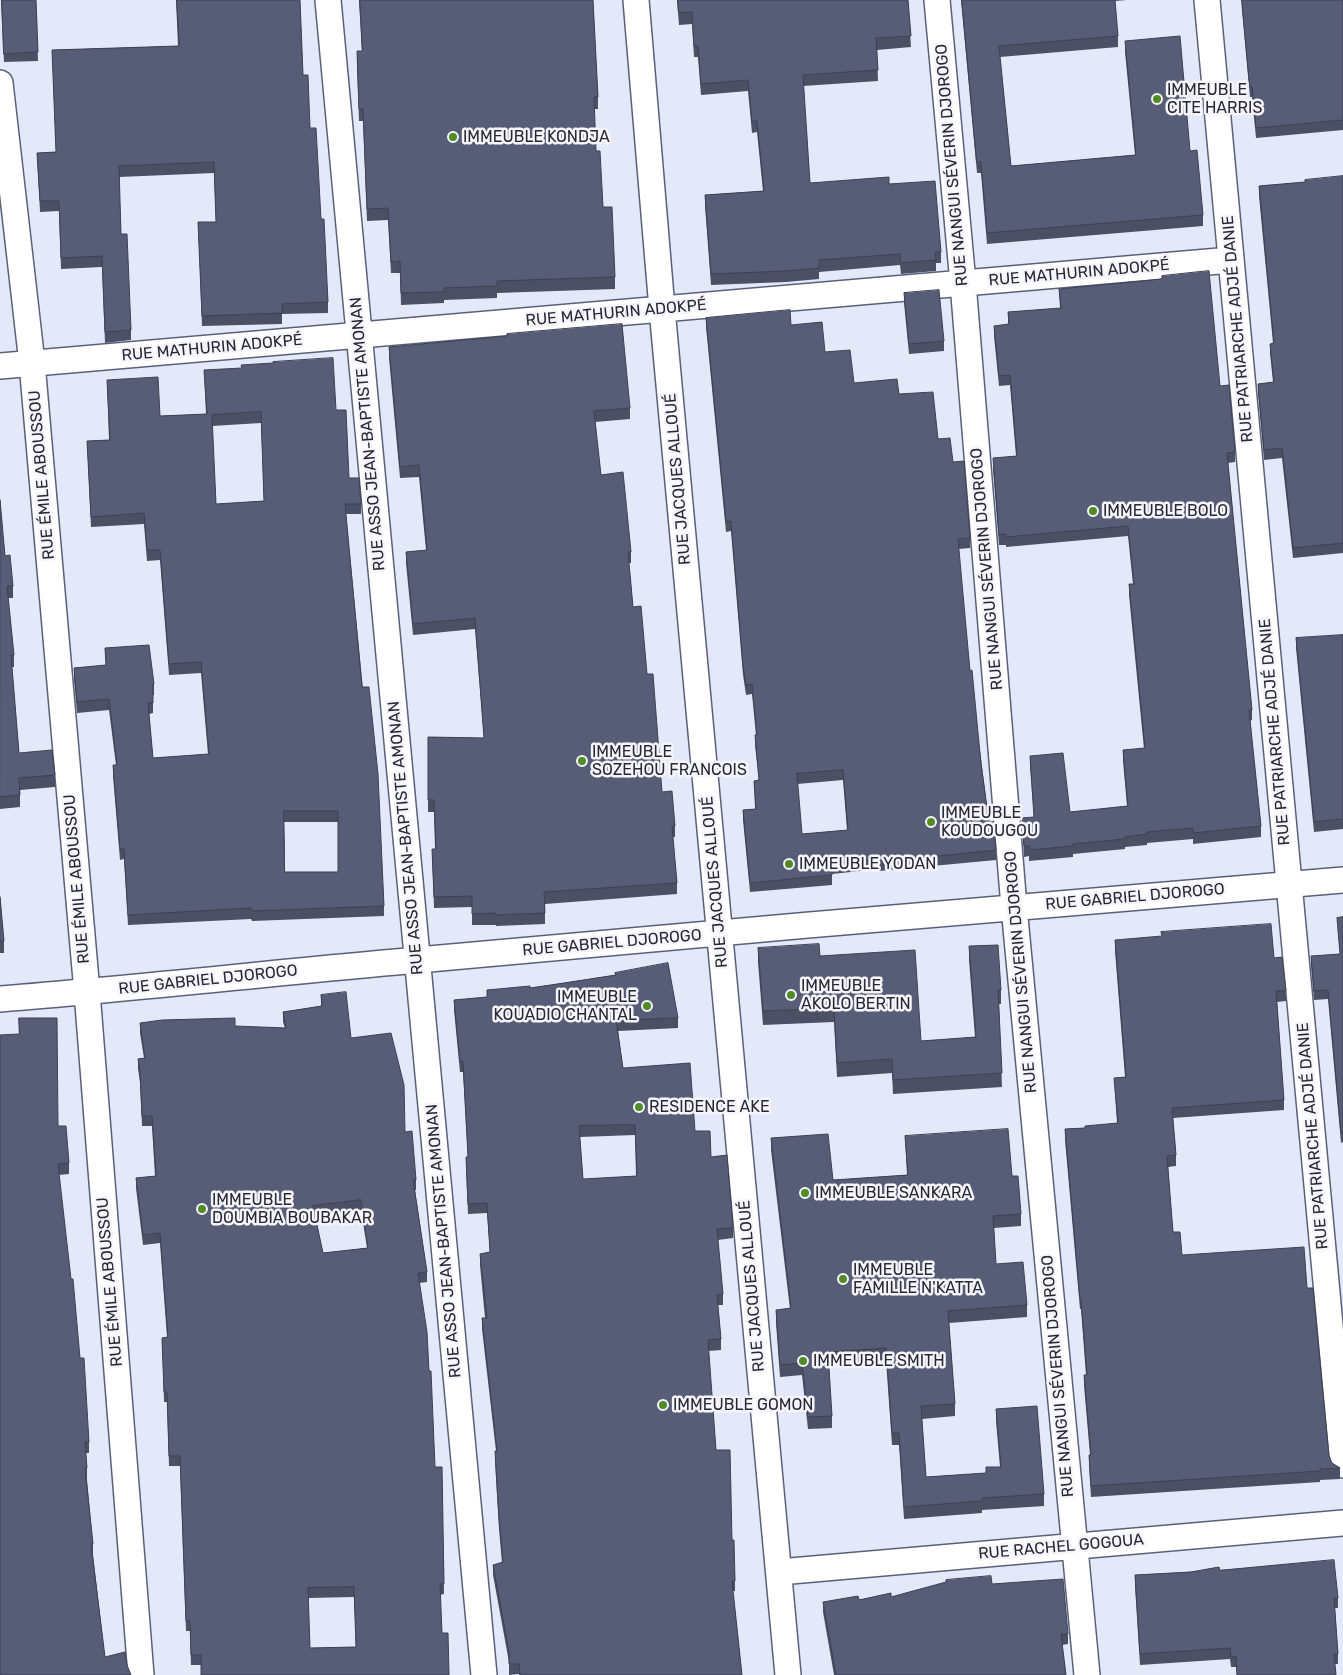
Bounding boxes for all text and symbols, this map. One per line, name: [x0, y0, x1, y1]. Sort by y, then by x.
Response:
street label: RUE NANGUI SÉVERIN DJOROGO: [932, 43, 972, 287]
place label: IMMEUBLE CITE HARRIS: [1167, 80, 1262, 118]
marker: IMMEUBLE CITE HARRIS: [1151, 93, 1163, 105]
place label: IMMEUBLE KONDJA: [463, 127, 610, 147]
marker: IMMEUBLE KONDJA: [447, 131, 459, 143]
street label: RUE PATRIARCHE ADJÉ DANIE: [1219, 215, 1257, 443]
street label: RUE MATHURIN ADOKPÉ: [988, 256, 1170, 290]
street label: RUE ASSO JEAN-BAPTISTE AMONAN: [346, 296, 390, 572]
street label: RUE MATHURIN ADOKPÉ: [525, 296, 707, 330]
street label: RUE MATHURIN ADOKPÉ: [121, 331, 303, 365]
street label: RUE ÉMILE ABOUSSOU: [25, 389, 59, 561]
street label: RUE JACQUES ALLOUÉ: [661, 392, 695, 566]
street label: RUE NANGUI SÉVERIN DJOROGO: [967, 447, 1007, 691]
place label: IMMEUBLE BOLO: [1103, 501, 1228, 521]
marker: IMMEUBLE BOLO: [1087, 505, 1099, 517]
street label: RUE PATRIARCHE ADJÉ DANIE: [1256, 618, 1294, 846]
street label: RUE ASSO JEAN-BAPTISTE AMONAN: [384, 700, 428, 976]
place label: IMMEUBLE SOZEHOU FRANCOIS: [592, 742, 747, 780]
marker: IMMEUBLE SOZEHOU FRANCOIS: [576, 755, 588, 767]
street label: RUE ÉMILE ABOUSSOU: [60, 793, 94, 965]
street label: RUE JACQUES ALLOUÉ: [698, 795, 732, 969]
place label: IMMEUBLE KOUDOUGOU: [941, 803, 1038, 841]
marker: IMMEUBLE KOUDOUGOU: [925, 816, 937, 828]
street label: RUE NANGUI SÉVERIN DJOROGO: [1001, 850, 1041, 1094]
place label: IMMEUBLE YODAN: [799, 854, 936, 874]
marker: IMMEUBLE YODAN: [783, 858, 795, 870]
street label: RUE GABRIEL DJOROGO: [1045, 880, 1225, 914]
street label: RUE GABRIEL DJOROGO: [522, 926, 702, 960]
street label: RUE GABRIEL DJOROGO: [118, 961, 298, 999]
place label: IMMEUBLE AKOLO BERTIN: [801, 976, 911, 1014]
place label: IMMEUBLE KOUADIO CHANTAL: [494, 987, 637, 1025]
marker: IMMEUBLE AKOLO BERTIN: [785, 989, 797, 1001]
marker: IMMEUBLE KOUADIO CHANTAL: [641, 1000, 653, 1012]
street label: RUE PATRIARCHE ADJÉ DANIE: [1294, 1022, 1332, 1250]
place label: RESIDENCE AKE: [649, 1097, 770, 1117]
marker: RESIDENCE AKE: [633, 1101, 645, 1113]
street label: RUE ASSO JEAN-BAPTISTE AMONAN: [422, 1103, 466, 1379]
place label: IMMEUBLE SANKARA: [815, 1183, 972, 1203]
marker: IMMEUBLE SANKARA: [799, 1187, 811, 1199]
place label: IMMEUBLE DOUMBIA BOUBAKAR: [212, 1190, 372, 1228]
street label: RUE ÉMILE ABOUSSOU: [93, 1196, 127, 1368]
street label: RUE JACQUES ALLOUÉ: [735, 1199, 769, 1373]
marker: IMMEUBLE DOUMBIA BOUBAKAR: [196, 1203, 208, 1215]
street label: RUE NANGUI SÉVERIN DJOROGO: [1038, 1254, 1078, 1498]
place label: IMMEUBLE FAMILLE N'KATTA: [853, 1260, 983, 1298]
marker: IMMEUBLE FAMILLE N'KATTA: [837, 1273, 849, 1285]
place label: IMMEUBLE SMITH: [813, 1351, 945, 1371]
marker: IMMEUBLE SMITH: [797, 1355, 809, 1367]
place label: IMMEUBLE GOMON: [673, 1395, 813, 1415]
marker: IMMEUBLE GOMON: [657, 1399, 669, 1411]
street label: RUE RACHEL GOGOUA: [977, 1530, 1145, 1564]

